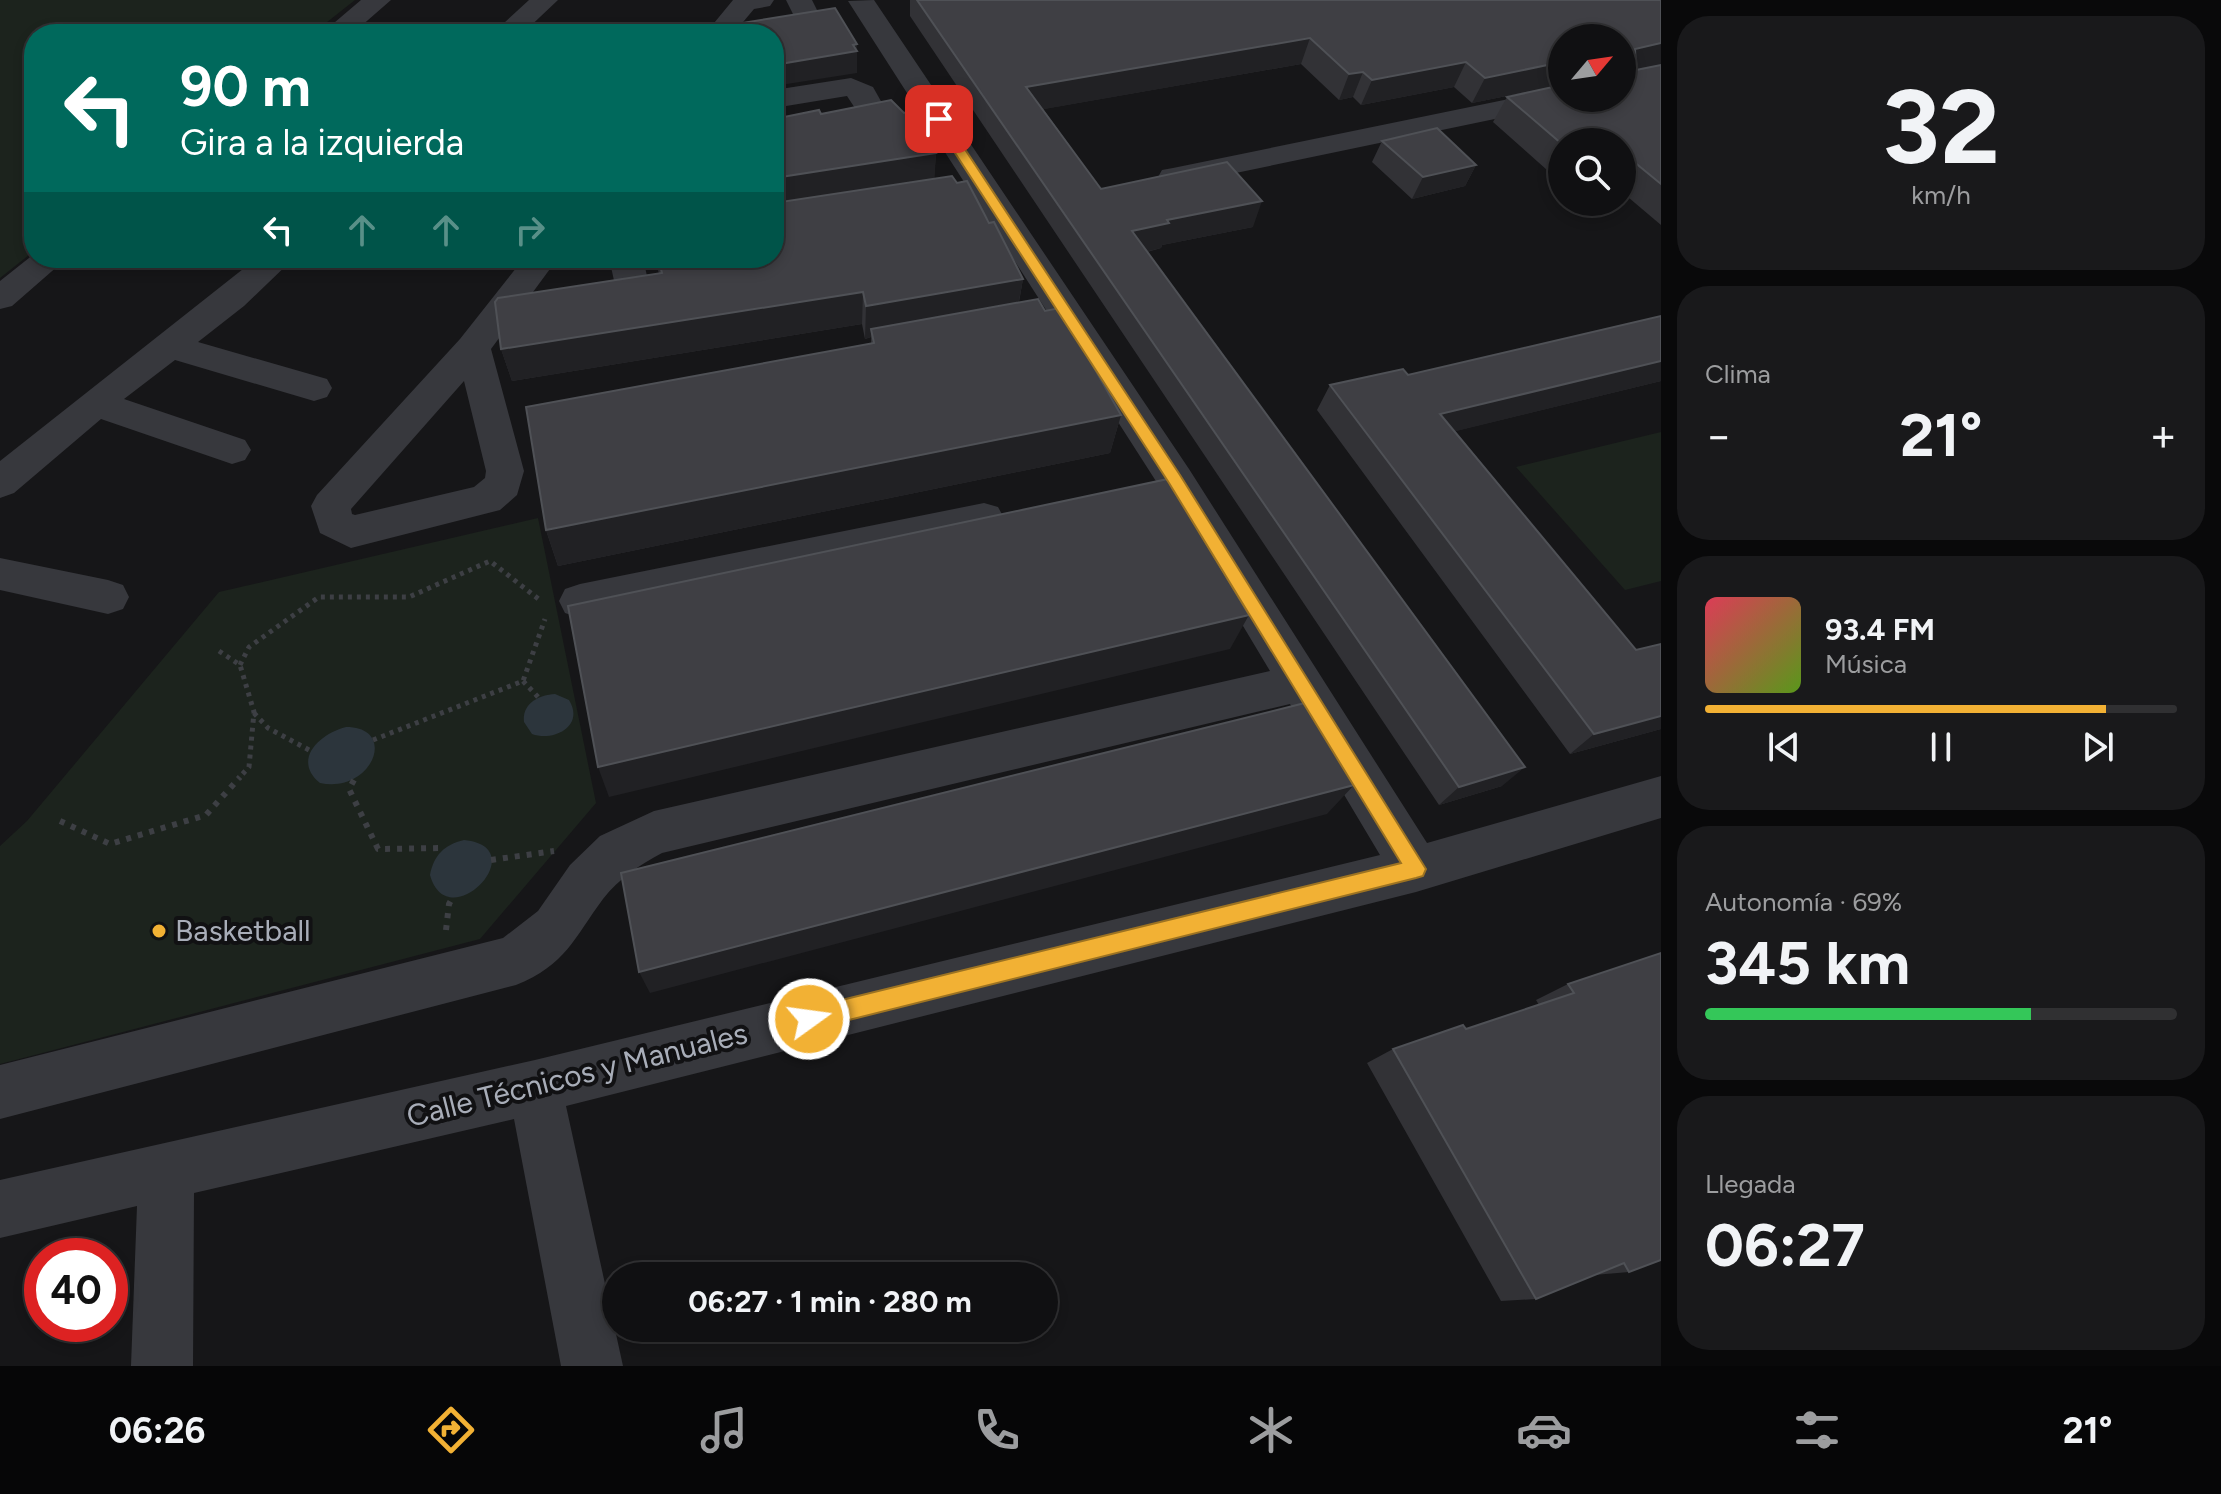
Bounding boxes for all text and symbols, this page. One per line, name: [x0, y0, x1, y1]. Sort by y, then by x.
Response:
north arrow: [1548, 24, 1636, 112]
map controls: [1548, 24, 1636, 216]
text: 90 m: [180, 53, 311, 120]
icon: left: [48, 56, 152, 160]
text: 32: [1882, 64, 2000, 189]
pin: [905, 85, 973, 153]
icon: arrive: [917, 97, 961, 141]
text: Gira a la izquierda: [180, 121, 464, 164]
button: search: [1548, 128, 1636, 216]
text: km/h: [1911, 179, 1971, 211]
icon: left: [256, 208, 300, 252]
icon: ahead: [340, 208, 384, 252]
icon: ahead: [424, 208, 468, 252]
icon: right: [508, 208, 552, 252]
text: Clima: [1705, 358, 1771, 390]
text: 21°: [1900, 399, 1982, 471]
text: −: [1705, 409, 1732, 462]
text: +: [2150, 409, 2177, 462]
text: 93.4 FM: [1825, 611, 1935, 648]
text: Música: [1825, 648, 1907, 680]
icon: previous: [1762, 725, 1806, 769]
icon: pause: [1919, 725, 1963, 769]
icon: next: [2076, 725, 2120, 769]
text: Autonomía · 69%: [1705, 886, 1902, 918]
place label: Basketball: [175, 912, 311, 949]
marker: Basketball: [150, 922, 168, 940]
text: 345 km: [1705, 927, 1910, 999]
position arrow: [767, 977, 851, 1061]
street label: Calle Técnicos y Manuales: [403, 1014, 751, 1135]
text: Llegada: [1705, 1168, 1795, 1200]
text: 06:27: [1705, 1209, 1865, 1281]
speed limit sign: 40: [24, 1238, 128, 1342]
text: 06:27 · 1 min · 280 m: [688, 1283, 972, 1320]
icon: directions: [423, 1402, 479, 1458]
icon: music: [696, 1402, 752, 1458]
icon: phone: [969, 1402, 1025, 1458]
icon: climate: [1243, 1402, 1299, 1458]
icon: car: [1516, 1402, 1572, 1458]
icon: filters: [1789, 1402, 1845, 1458]
text: 06:26: [109, 1409, 205, 1452]
text: 21°: [2063, 1409, 2112, 1452]

